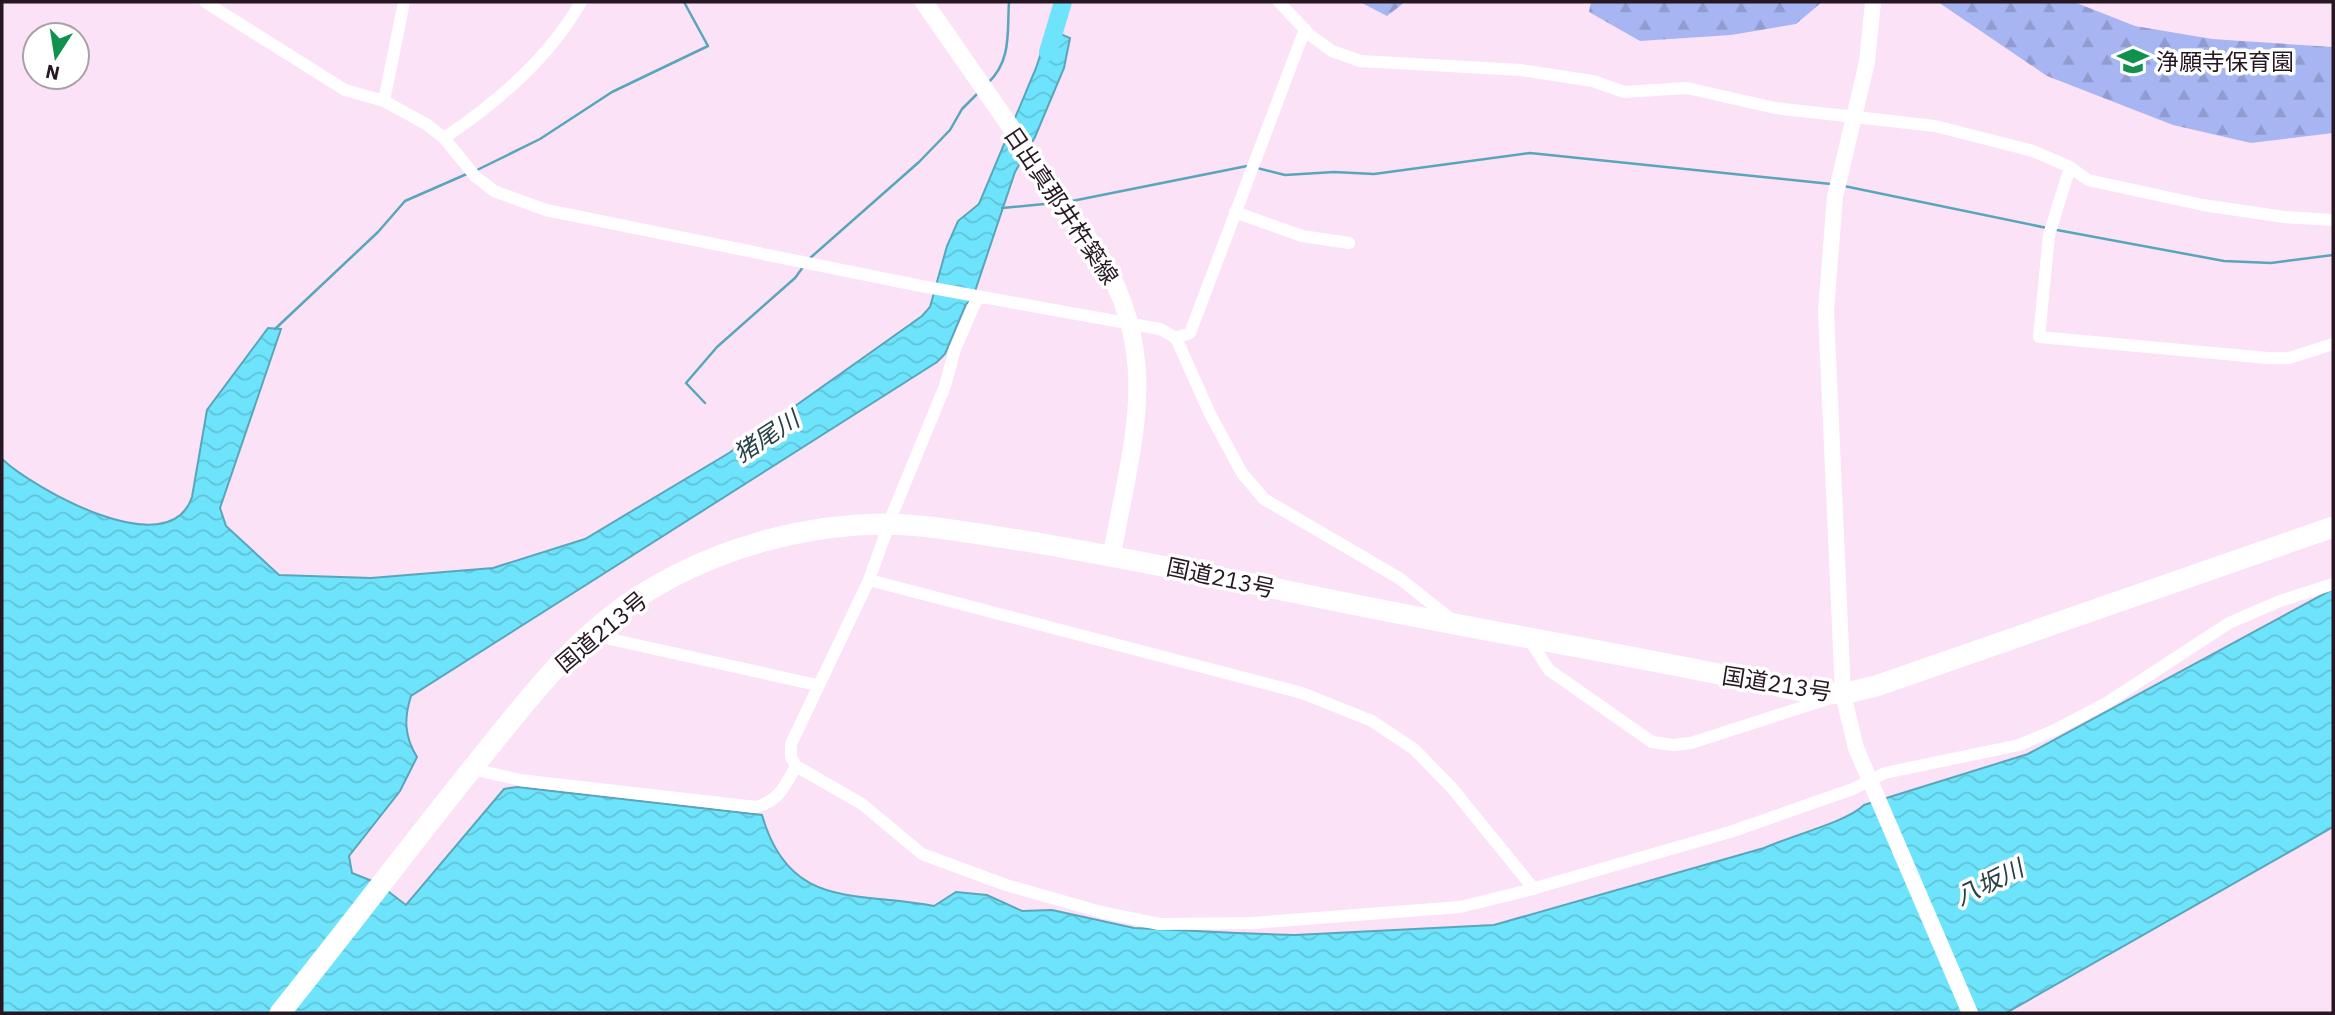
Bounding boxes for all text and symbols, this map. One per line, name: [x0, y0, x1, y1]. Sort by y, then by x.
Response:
north arrow: [21, 21, 91, 91]
school or university icon: 浄願寺保育園: [2116, 44, 2150, 78]
place label: 浄願寺保育園: [2156, 46, 2294, 76]
text: N: [43, 59, 62, 86]
street label: 日出真那井杵築線: [998, 120, 1126, 290]
water label: 猪尾川: [727, 401, 807, 469]
street label: 国道213号: [1164, 551, 1278, 603]
street label: 国道213号: [549, 584, 653, 678]
street label: 国道213号: [1720, 660, 1834, 706]
water label: 八坂川: [1950, 851, 2031, 912]

